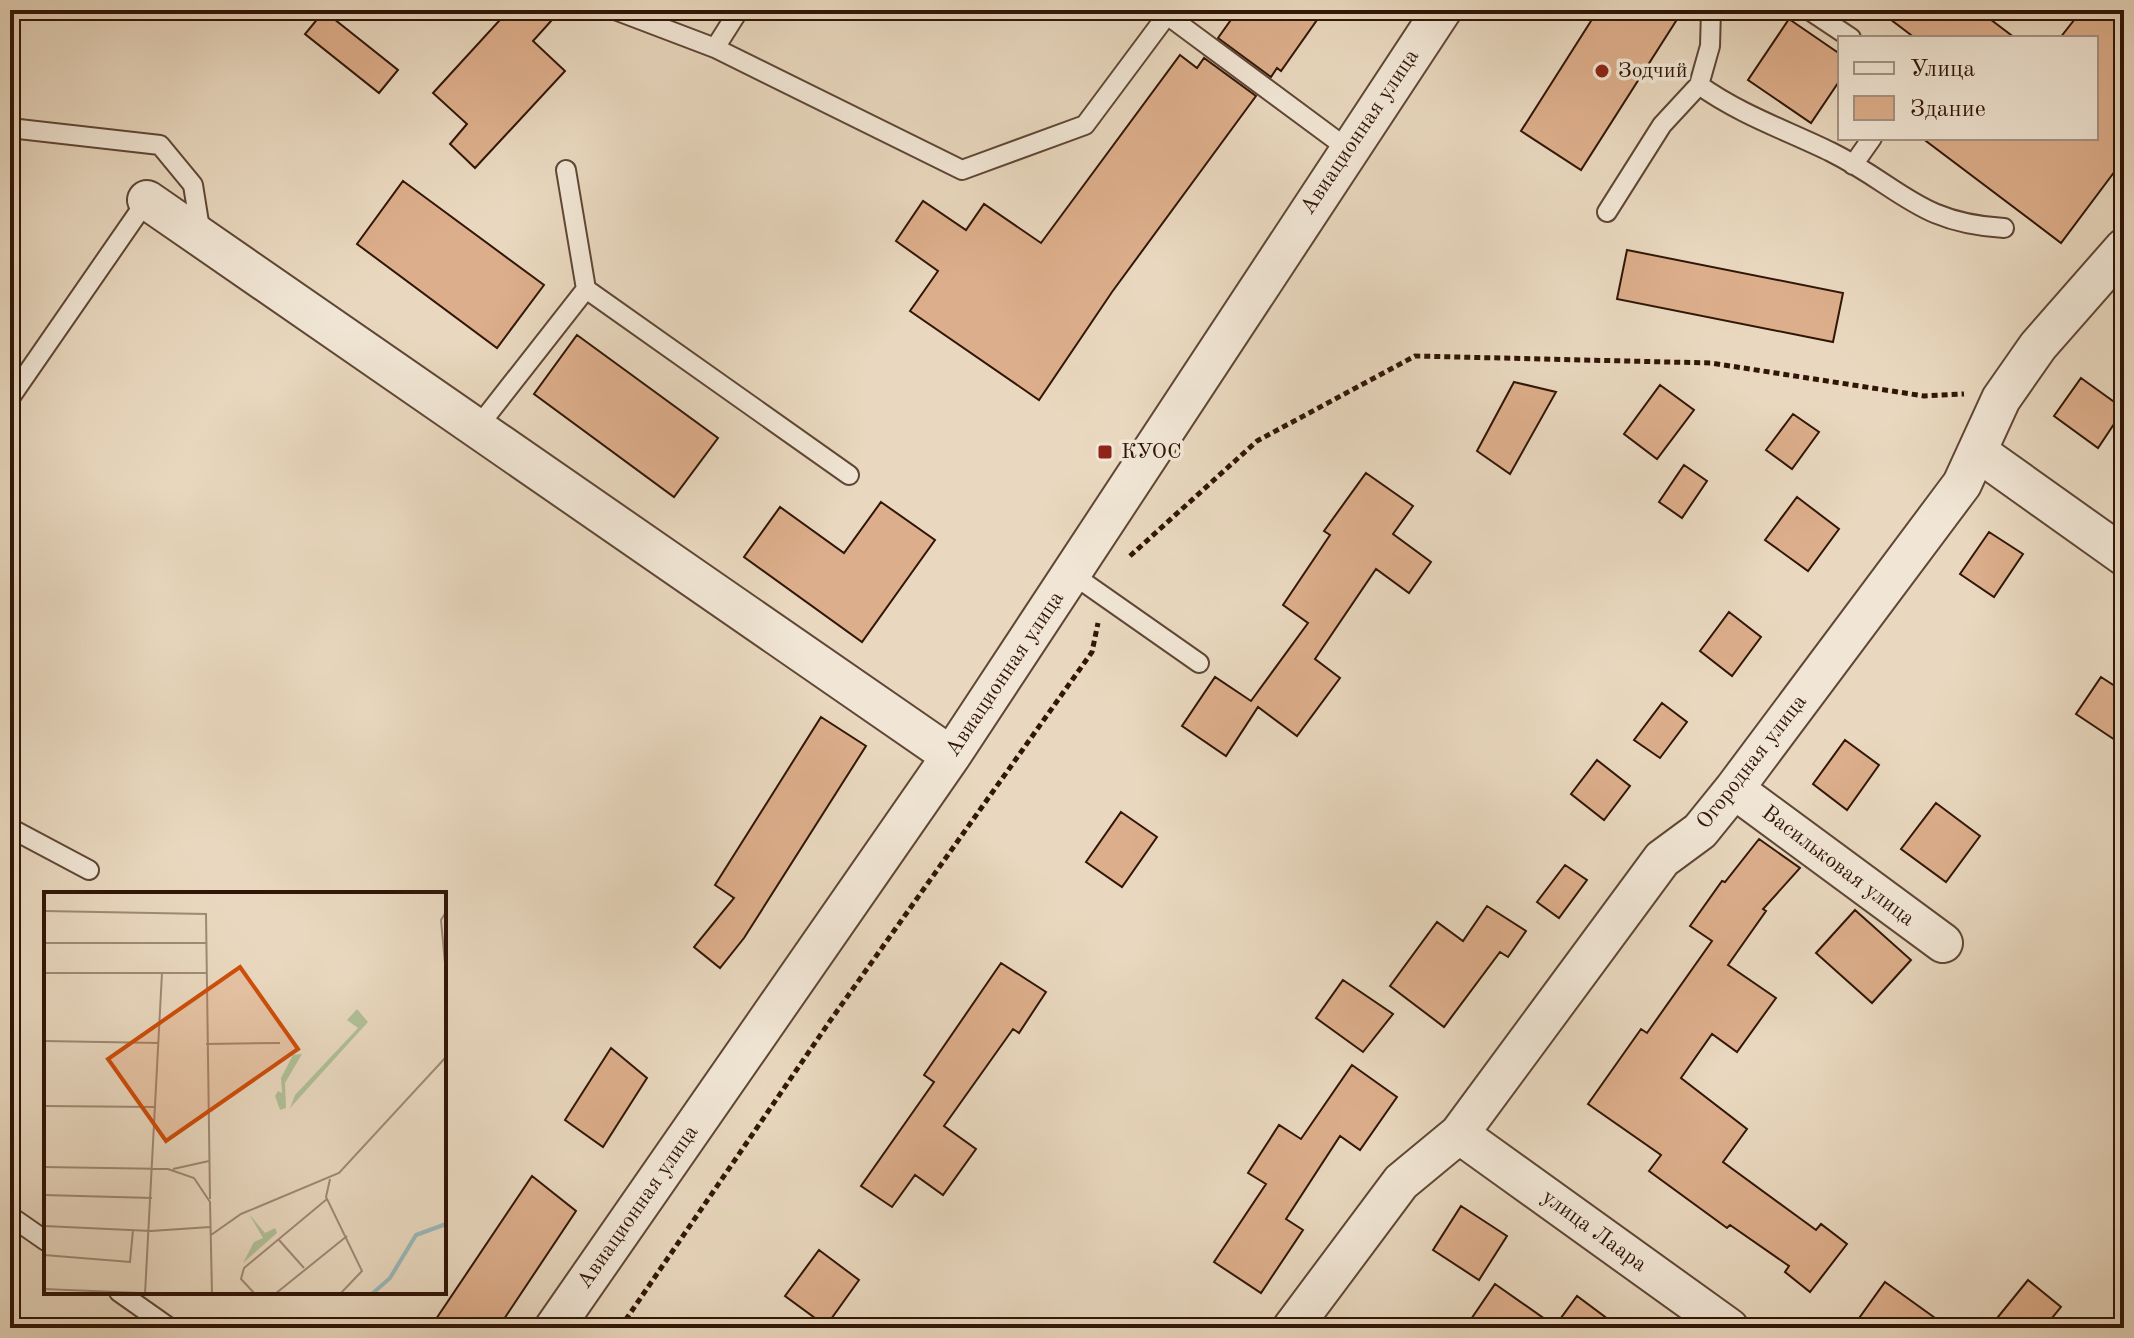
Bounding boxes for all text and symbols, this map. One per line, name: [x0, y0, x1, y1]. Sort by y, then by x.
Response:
legend: [1838, 36, 2098, 140]
street label: Авиационная улица: [1297, 45, 1423, 218]
text: Улица: [1910, 58, 1975, 82]
place label: Зодчий: [1618, 60, 1687, 82]
marker: Зодчий: [1593, 62, 1611, 80]
text: Здание: [1910, 98, 1986, 122]
place label: КУОС: [1121, 441, 1182, 463]
marker: КУОС: [1096, 443, 1114, 461]
street label: Авиационная улица: [942, 587, 1068, 760]
street label: Огородная улица: [1693, 690, 1811, 833]
street label: Васильковая улица: [1758, 802, 1919, 931]
inset map: [44, 892, 446, 1294]
street label: Авиационная улица: [573, 1121, 703, 1293]
street label: улица Лаара: [1538, 1186, 1651, 1276]

